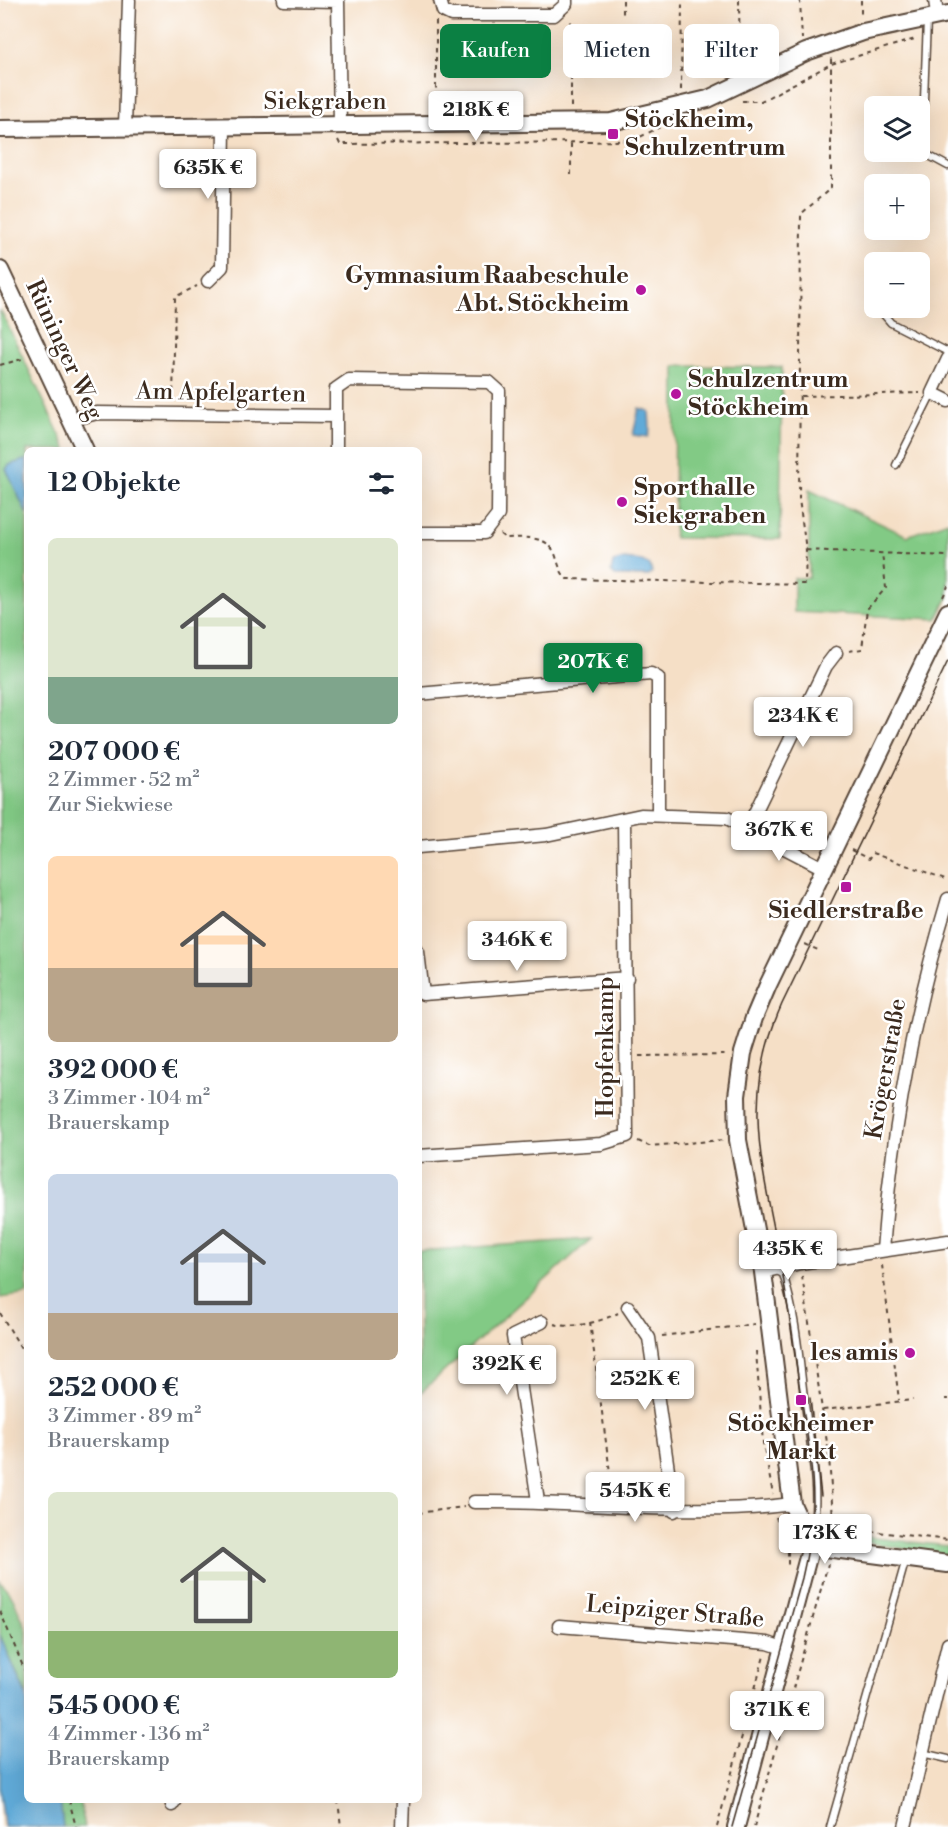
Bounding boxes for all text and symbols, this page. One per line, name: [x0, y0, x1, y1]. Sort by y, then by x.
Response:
chip: Kaufen: [440, 24, 551, 78]
chip: Mieten: [563, 24, 672, 78]
chip: Filter: [684, 24, 779, 78]
street label: Siekgraben: [264, 87, 386, 117]
pin: 218K €: [427, 91, 525, 142]
map controls: [864, 96, 930, 318]
button: layers: [864, 96, 930, 162]
text: 218K €: [442, 98, 510, 123]
place label: Stöckheim, Schulzentrum: [625, 105, 785, 163]
marker: Stöckheim, Schulzentrum: [606, 127, 620, 141]
pin: 635K €: [159, 149, 257, 200]
text: 635K €: [173, 156, 243, 181]
button: +: [864, 174, 930, 240]
button: −: [864, 252, 930, 318]
place label: Gymnasium Raabeschule Abt. Stöckheim: [345, 261, 629, 319]
street label: Rüninger Weg: [18, 275, 110, 425]
marker: Gymnasium Raabeschule Abt. Stöckheim: [634, 283, 648, 297]
place label: Schulzentrum Stöckheim: [688, 365, 848, 423]
street label: Am Apfelgarten: [135, 376, 306, 409]
marker: Schulzentrum Stöckheim: [669, 387, 683, 401]
text: 12 Objekte: [48, 467, 181, 499]
icon: filters: [365, 467, 398, 500]
place label: Sporthalle Siekgraben: [634, 473, 766, 531]
marker: Sporthalle Siekgraben: [615, 495, 629, 509]
icon: home: [169, 577, 277, 685]
pin: 207K €: [544, 643, 642, 694]
text: 207K €: [557, 650, 629, 675]
pin: 234K €: [754, 697, 852, 748]
text: 234K €: [768, 704, 838, 729]
text: 207 000 €: [48, 736, 180, 768]
text: 2 Zimmer · 52 m²: [48, 768, 200, 793]
text: Zur Siekwiese: [48, 793, 173, 818]
pin: 367K €: [730, 811, 828, 862]
text: 367K €: [745, 818, 813, 843]
marker: Siedlerstraße: [839, 880, 853, 894]
icon: home: [169, 895, 277, 1003]
place label: Siedlerstraße: [768, 896, 924, 926]
pin: 346K €: [468, 921, 566, 972]
text: 346K €: [482, 928, 552, 953]
street label: Hopfenkamp: [591, 976, 621, 1118]
street label: Krögerstraße: [859, 996, 913, 1142]
text: 392 000 €: [48, 1054, 178, 1086]
text: 3 Zimmer · 104 m²: [48, 1086, 210, 1111]
text: Brauerskamp: [48, 1111, 170, 1136]
icon: home: [169, 1213, 277, 1321]
pin: 435K €: [739, 1230, 837, 1281]
text: 435K €: [753, 1237, 823, 1262]
place label: les amis: [810, 1338, 898, 1368]
pin: 392K €: [458, 1345, 556, 1396]
marker: les amis: [903, 1346, 917, 1360]
text: 392K €: [472, 1352, 542, 1377]
pin: 252K €: [596, 1360, 694, 1411]
text: 252K €: [610, 1367, 680, 1392]
text: 252 000 €: [48, 1372, 179, 1404]
marker: Stöckheimer Markt: [794, 1393, 808, 1407]
text: 3 Zimmer · 89 m²: [48, 1404, 201, 1429]
place label: Stöckheimer Markt: [728, 1409, 874, 1467]
text: Brauerskamp: [48, 1429, 170, 1454]
pin: 545K €: [586, 1472, 684, 1523]
text: 545K €: [600, 1479, 670, 1504]
pin: 173K €: [776, 1514, 874, 1565]
text: 173K €: [793, 1521, 857, 1546]
icon: home: [169, 1531, 277, 1639]
street label: Leipziger Straße: [584, 1589, 766, 1635]
text: 545 000 €: [48, 1690, 180, 1722]
pin: 371K €: [728, 1691, 826, 1742]
text: 371K €: [744, 1698, 810, 1723]
text: 4 Zimmer · 136 m²: [48, 1722, 209, 1747]
text: Brauerskamp: [48, 1747, 170, 1772]

